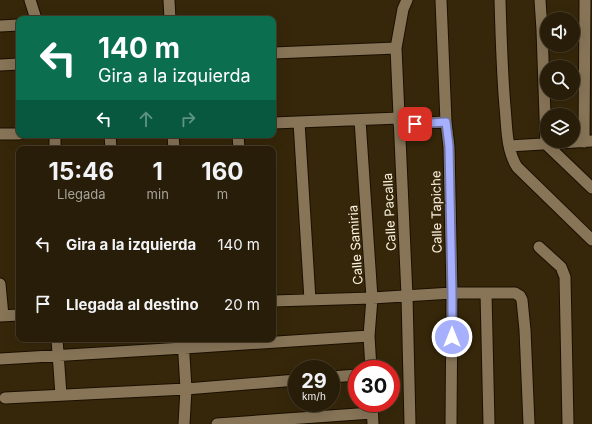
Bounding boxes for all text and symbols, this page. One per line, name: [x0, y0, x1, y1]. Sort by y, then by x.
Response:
map controls: [540, 12, 580, 148]
button: sound: [540, 12, 580, 52]
text: 140 m: [98, 31, 180, 65]
icon: left: [32, 32, 84, 84]
button: search: [540, 60, 580, 100]
text: Gira a la izquierda: [98, 65, 251, 86]
pin: [398, 107, 432, 141]
icon: left: [93, 108, 115, 130]
icon: ahead: [135, 108, 157, 130]
icon: right: [177, 108, 199, 130]
button: layers: [540, 108, 580, 148]
icon: arrive: [404, 113, 426, 135]
text: 15:46: [49, 157, 114, 186]
text: 1: [153, 157, 163, 186]
text: 160: [201, 157, 243, 186]
street label: Calle Tapiche: [427, 170, 445, 254]
street label: Calle Pacalla: [379, 172, 399, 252]
text: Llegada: [57, 186, 106, 202]
text: min: [147, 186, 169, 202]
text: m: [217, 186, 228, 202]
street label: Calle Samiria: [344, 205, 366, 285]
icon: left: [32, 233, 54, 255]
text: Gira a la izquierda: [66, 235, 196, 254]
text: 140 m: [217, 235, 260, 254]
icon: arrive: [32, 293, 54, 315]
text: Llegada al destino: [66, 295, 199, 314]
text: 20 m: [224, 295, 260, 314]
position arrow: [431, 316, 473, 358]
speed limit sign: 30: [348, 360, 400, 412]
text: 29: [301, 369, 327, 393]
text: km/h: [302, 390, 326, 402]

